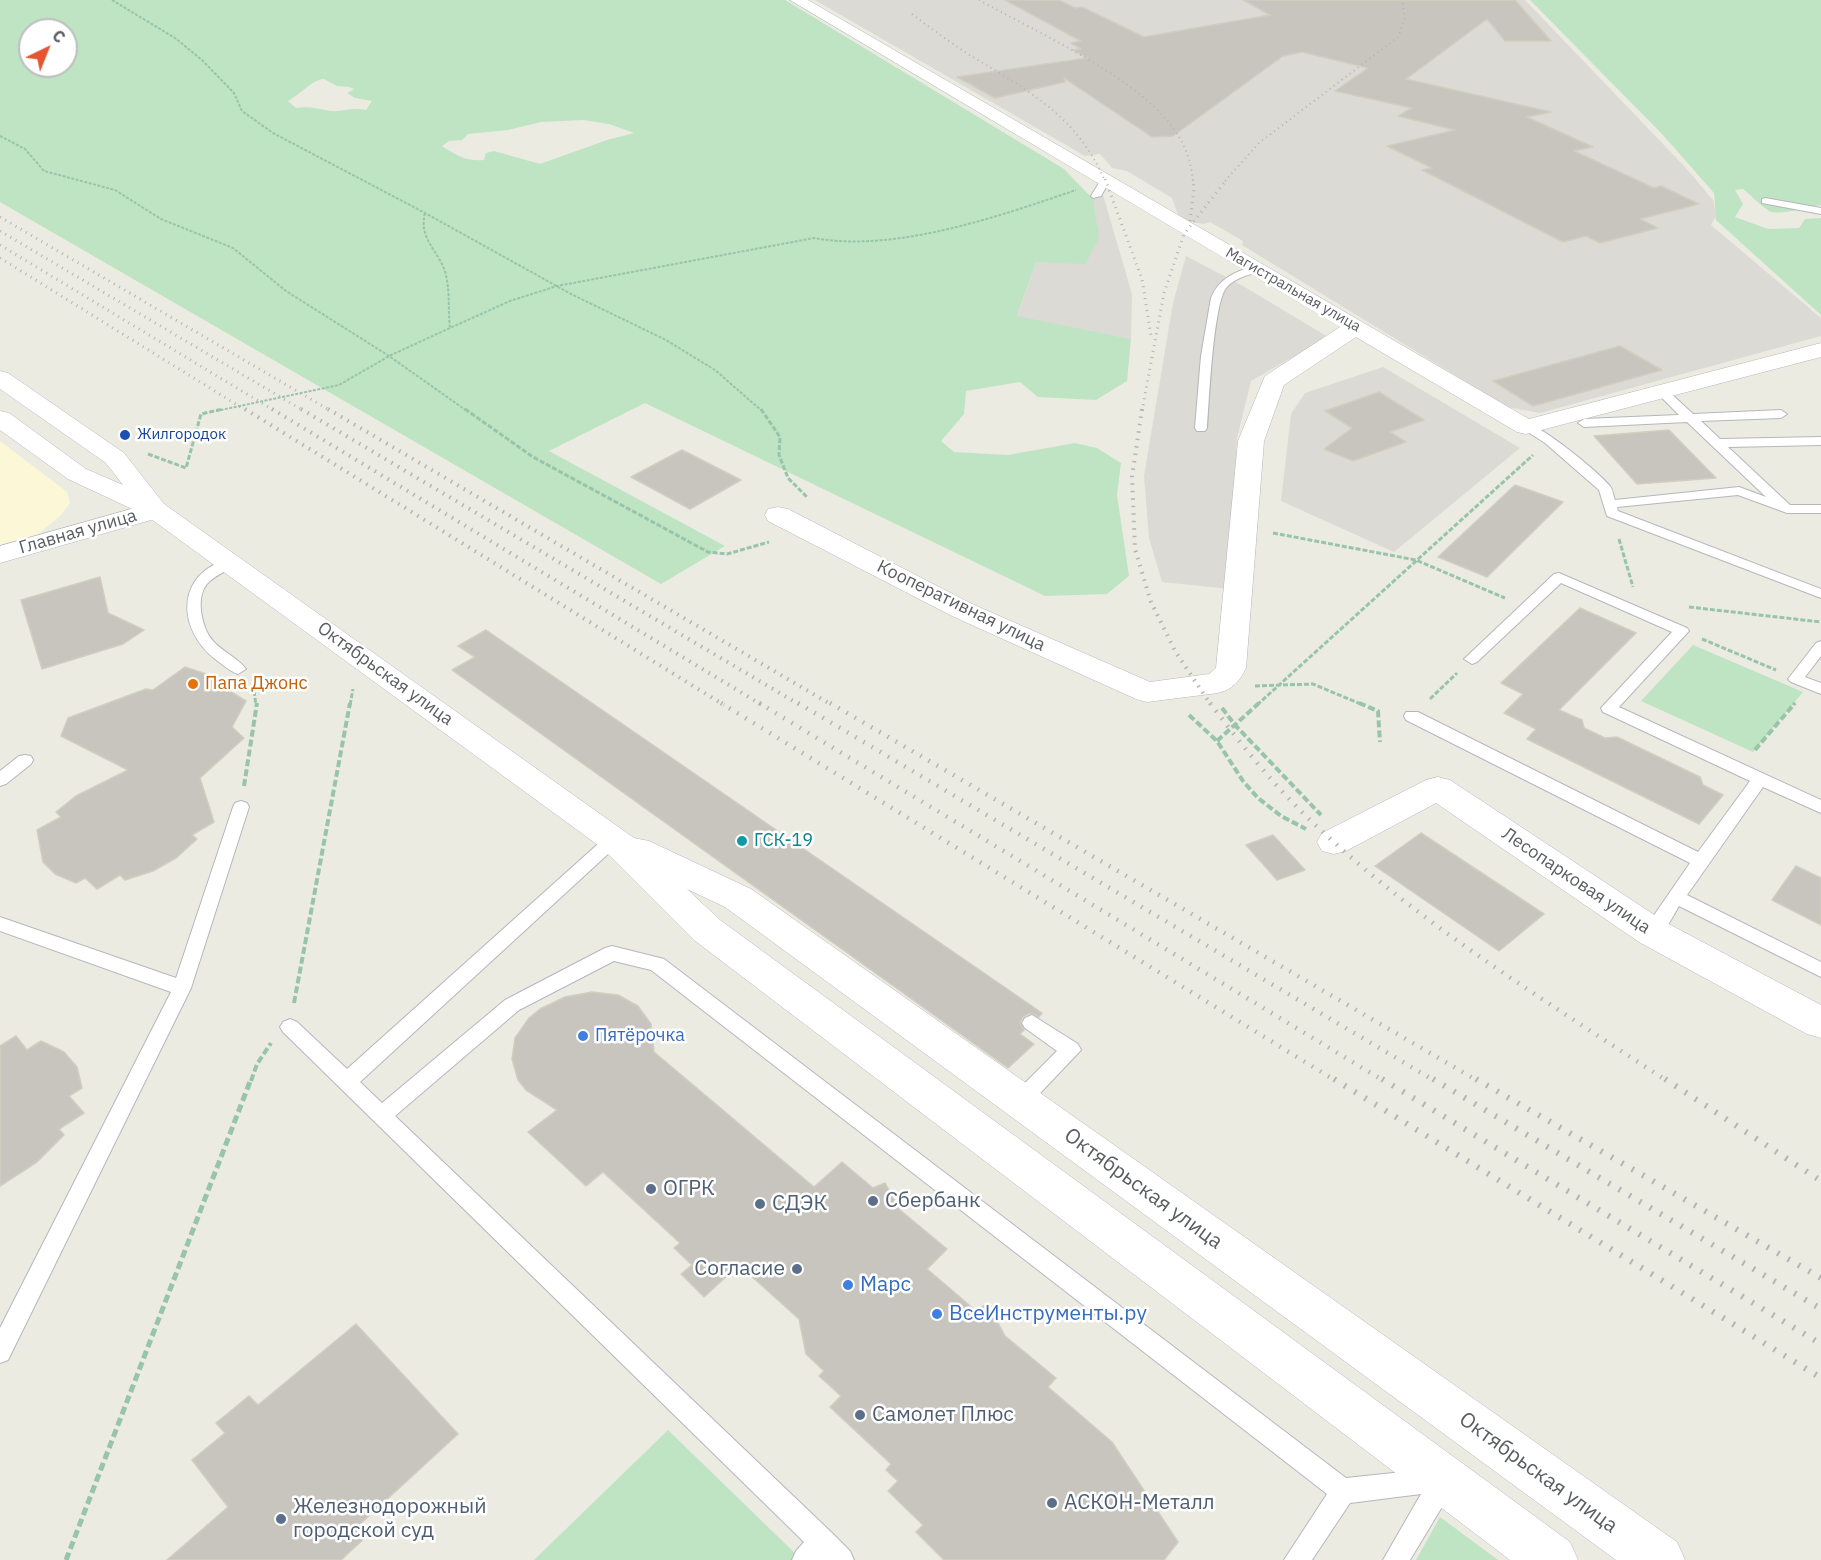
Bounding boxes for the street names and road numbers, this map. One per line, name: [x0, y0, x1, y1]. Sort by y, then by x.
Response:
street label: Магистральная улица: [1222, 244, 1364, 336]
street label: Главная улица: [17, 505, 139, 559]
street label: Кооперативная улица: [873, 556, 1049, 656]
street label: Октябрьская улица: [313, 617, 457, 731]
street label: Лесопарковая улица: [1498, 823, 1654, 939]
street label: Октябрьская улица: [1059, 1123, 1227, 1255]
street label: Октябрьская улица: [1454, 1407, 1622, 1539]

